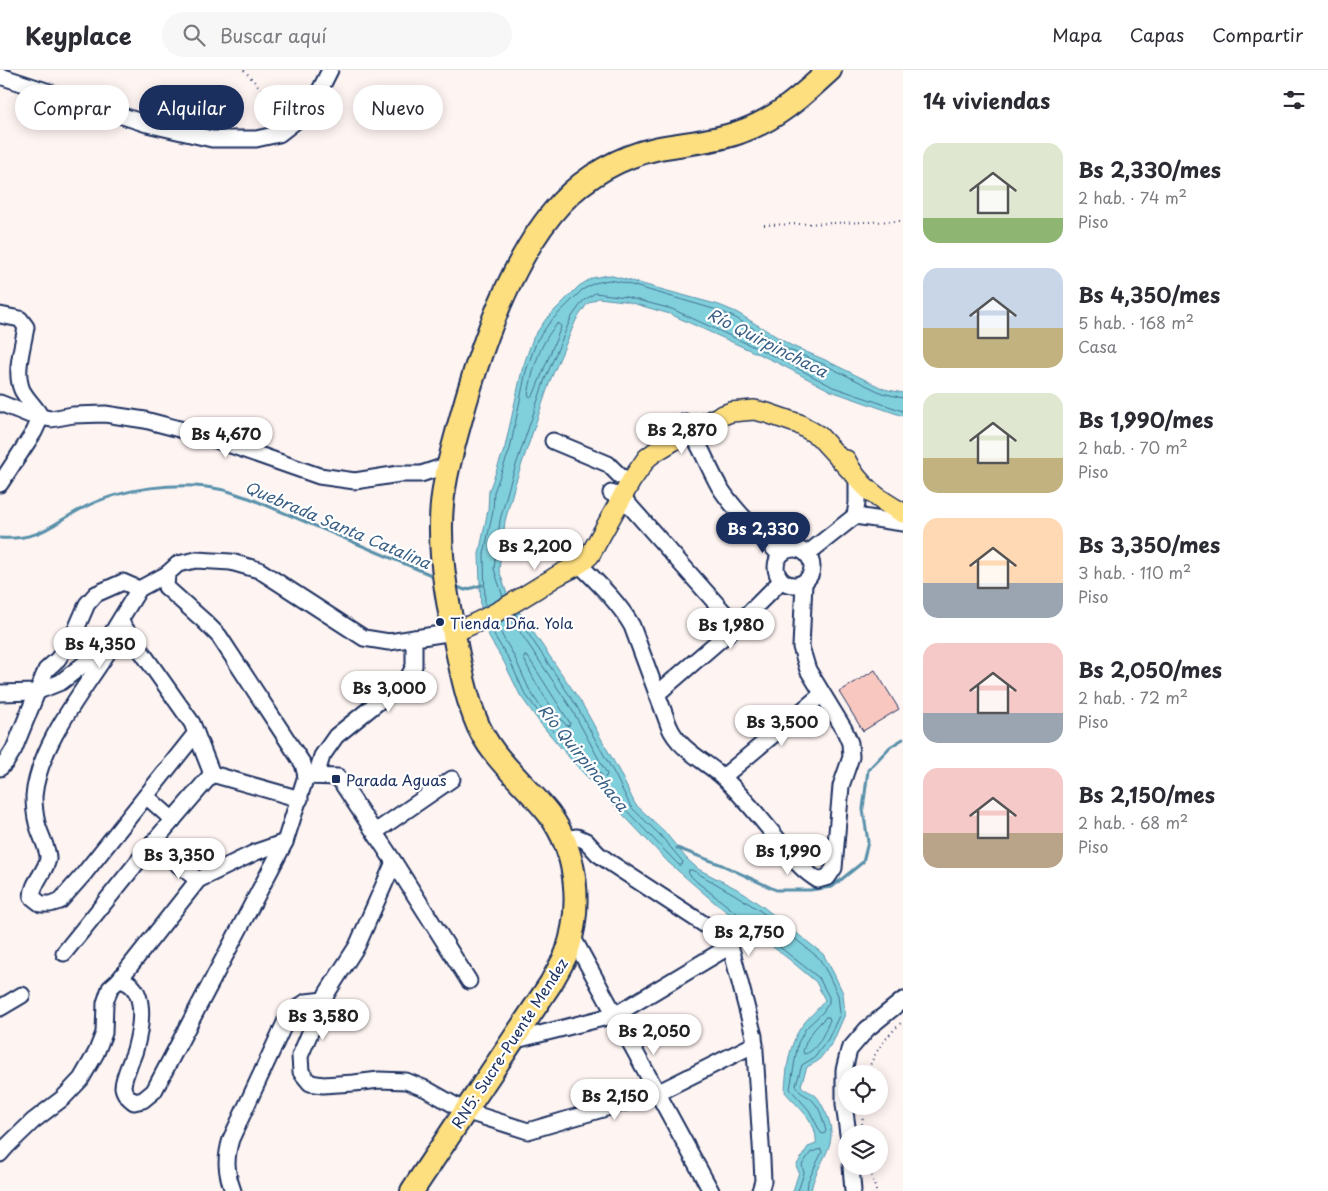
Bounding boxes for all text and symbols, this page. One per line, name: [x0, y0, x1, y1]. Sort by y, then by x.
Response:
search box: [162, 12, 512, 57]
text: Keyplace: [25, 17, 132, 53]
icon: search: [180, 21, 208, 49]
text: Buscar aquí: [220, 21, 327, 49]
text: Mapa: [1052, 21, 1102, 48]
text: Capas: [1130, 21, 1184, 48]
text: Compartir: [1212, 21, 1303, 48]
text: 14 viviendas: [923, 84, 1050, 116]
chip: Comprar: [15, 85, 129, 130]
chip: Alquilar: [139, 85, 244, 130]
chip: Filtros: [254, 85, 343, 130]
chip: Nuevo: [353, 85, 443, 130]
icon: filters: [1280, 86, 1308, 114]
text: Bs 2,330/mes: [1078, 153, 1221, 185]
icon: home: [963, 163, 1023, 223]
text: 2 hab. · 74 m²: [1078, 185, 1187, 209]
text: Piso: [1078, 209, 1108, 233]
text: Bs 4,350/mes: [1078, 278, 1220, 310]
icon: home: [963, 288, 1023, 348]
water label: Río Quirpinchaca: [704, 301, 833, 383]
text: 5 hab. · 168 m²: [1078, 310, 1194, 334]
text: Casa: [1078, 334, 1117, 358]
text: Bs 1,990/mes: [1078, 403, 1214, 435]
pin: Bs 2,870: [630, 412, 734, 455]
icon: home: [963, 413, 1023, 473]
pin: Bs 4,670: [174, 416, 278, 459]
text: Bs 2,870: [647, 417, 717, 441]
text: Bs 4,670: [191, 421, 261, 445]
text: 2 hab. · 70 m²: [1078, 435, 1188, 459]
text: Piso: [1078, 459, 1108, 483]
water label: Quebrada Santa Catalina: [241, 474, 436, 574]
pin: Bs 2,330: [711, 512, 815, 554]
text: Bs 2,330: [727, 516, 799, 540]
pin: Bs 2,200: [483, 528, 587, 571]
text: Bs 3,350/mes: [1078, 528, 1220, 560]
text: Bs 2,200: [498, 533, 572, 557]
icon: home: [963, 538, 1023, 598]
text: 3 hab. · 110 m²: [1078, 560, 1191, 584]
text: Piso: [1078, 584, 1108, 608]
pin: Bs 1,980: [679, 608, 783, 650]
place label: Tienda Dña. Yola: [450, 611, 574, 634]
text: Bs 1,980: [698, 612, 764, 636]
marker: Tienda Dña. Yola: [434, 616, 446, 628]
pin: Bs 4,350: [48, 626, 152, 669]
text: Bs 4,350: [64, 631, 136, 655]
text: Bs 2,050/mes: [1078, 653, 1222, 685]
icon: home: [963, 663, 1023, 723]
pin: Bs 3,000: [337, 670, 441, 713]
text: Bs 3,000: [352, 675, 426, 699]
text: 2 hab. · 72 m²: [1078, 685, 1188, 709]
water label: Río Quirpinchaca: [533, 698, 635, 817]
pin: Bs 3,500: [730, 704, 834, 747]
text: Bs 3,500: [746, 709, 818, 733]
text: Piso: [1078, 709, 1108, 733]
place label: Parada Aguas: [346, 768, 447, 791]
marker: Parada Aguas: [330, 773, 342, 785]
text: Bs 2,150/mes: [1078, 778, 1215, 810]
icon: home: [963, 788, 1023, 848]
text: 2 hab. · 68 m²: [1078, 810, 1188, 834]
pin: Bs 1,990: [736, 834, 840, 876]
text: Piso: [1078, 834, 1108, 858]
pin: Bs 3,350: [127, 838, 231, 880]
text: Bs 1,990: [755, 838, 821, 862]
text: Bs 3,350: [143, 842, 215, 866]
pin: Bs 2,750: [697, 914, 801, 957]
text: Bs 2,750: [714, 919, 784, 943]
street label: RN5: Sucre-Puente Mendez: [445, 953, 573, 1133]
pin: Bs 3,580: [271, 998, 375, 1041]
text: Bs 3,580: [287, 1003, 359, 1027]
pin: Bs 2,050: [602, 1014, 706, 1056]
text: Bs 2,050: [618, 1018, 690, 1042]
map controls: [838, 1065, 888, 1175]
button: locate: [838, 1065, 888, 1115]
pin: Bs 2,150: [563, 1078, 667, 1121]
text: Bs 2,150: [581, 1083, 649, 1107]
button: layers: [838, 1125, 888, 1175]

